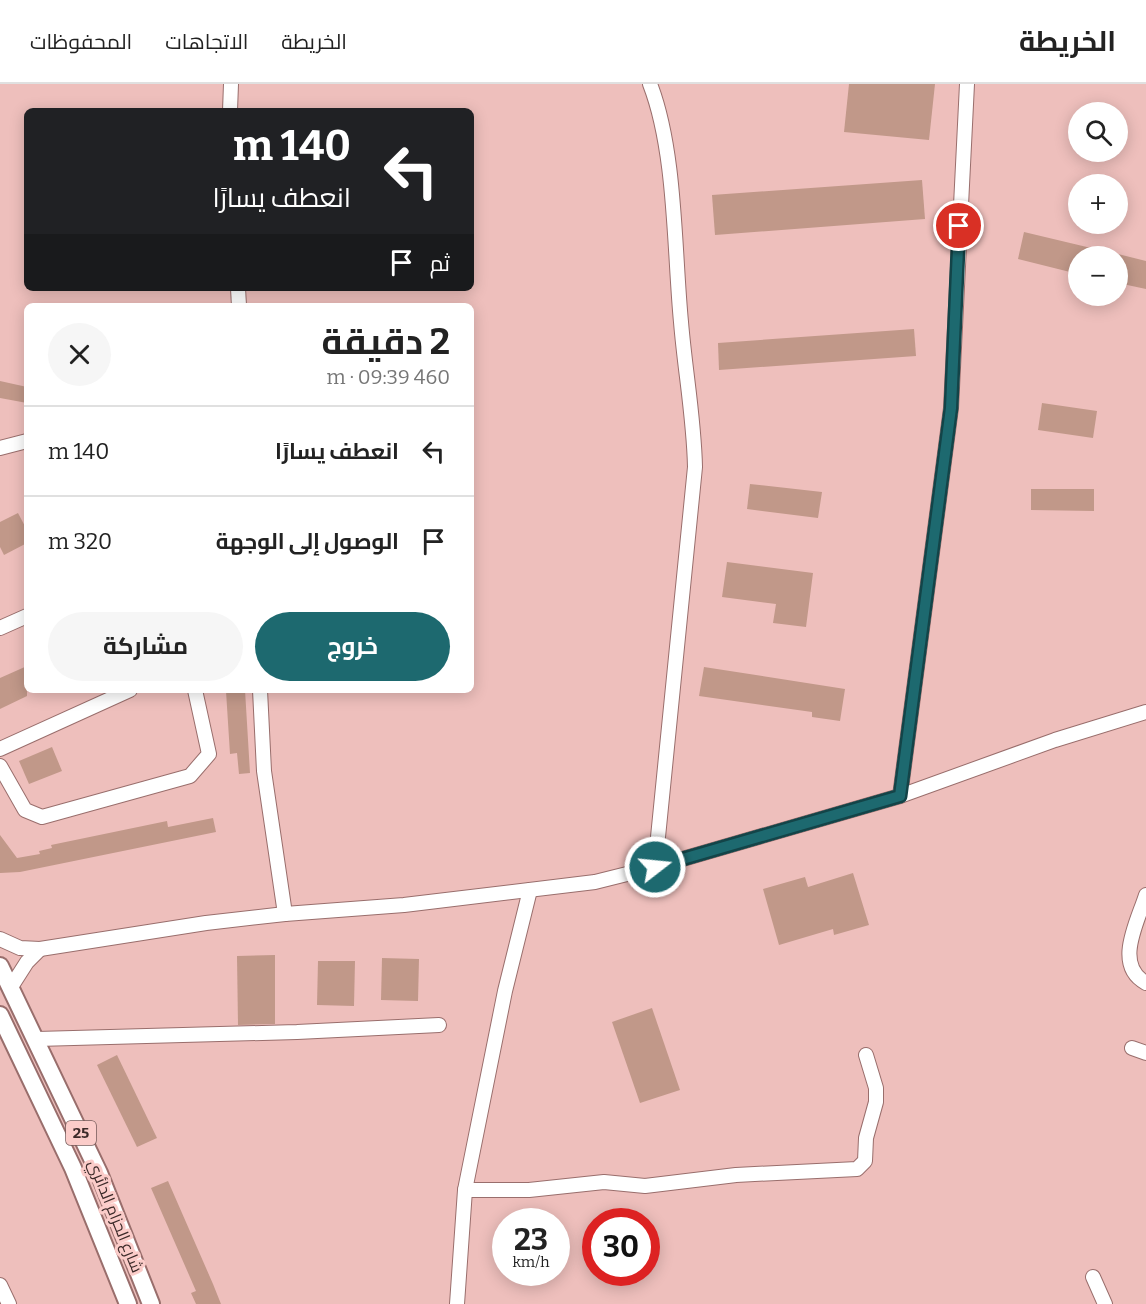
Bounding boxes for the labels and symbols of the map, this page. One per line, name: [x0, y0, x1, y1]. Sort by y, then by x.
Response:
pin: [933, 200, 984, 251]
position arrow: [623, 835, 687, 899]
road number: 25: [66, 1121, 96, 1145]
street label: شارع الحزام الدائري: [81, 1157, 147, 1277]
speed limit sign: 30: [582, 1208, 660, 1286]

